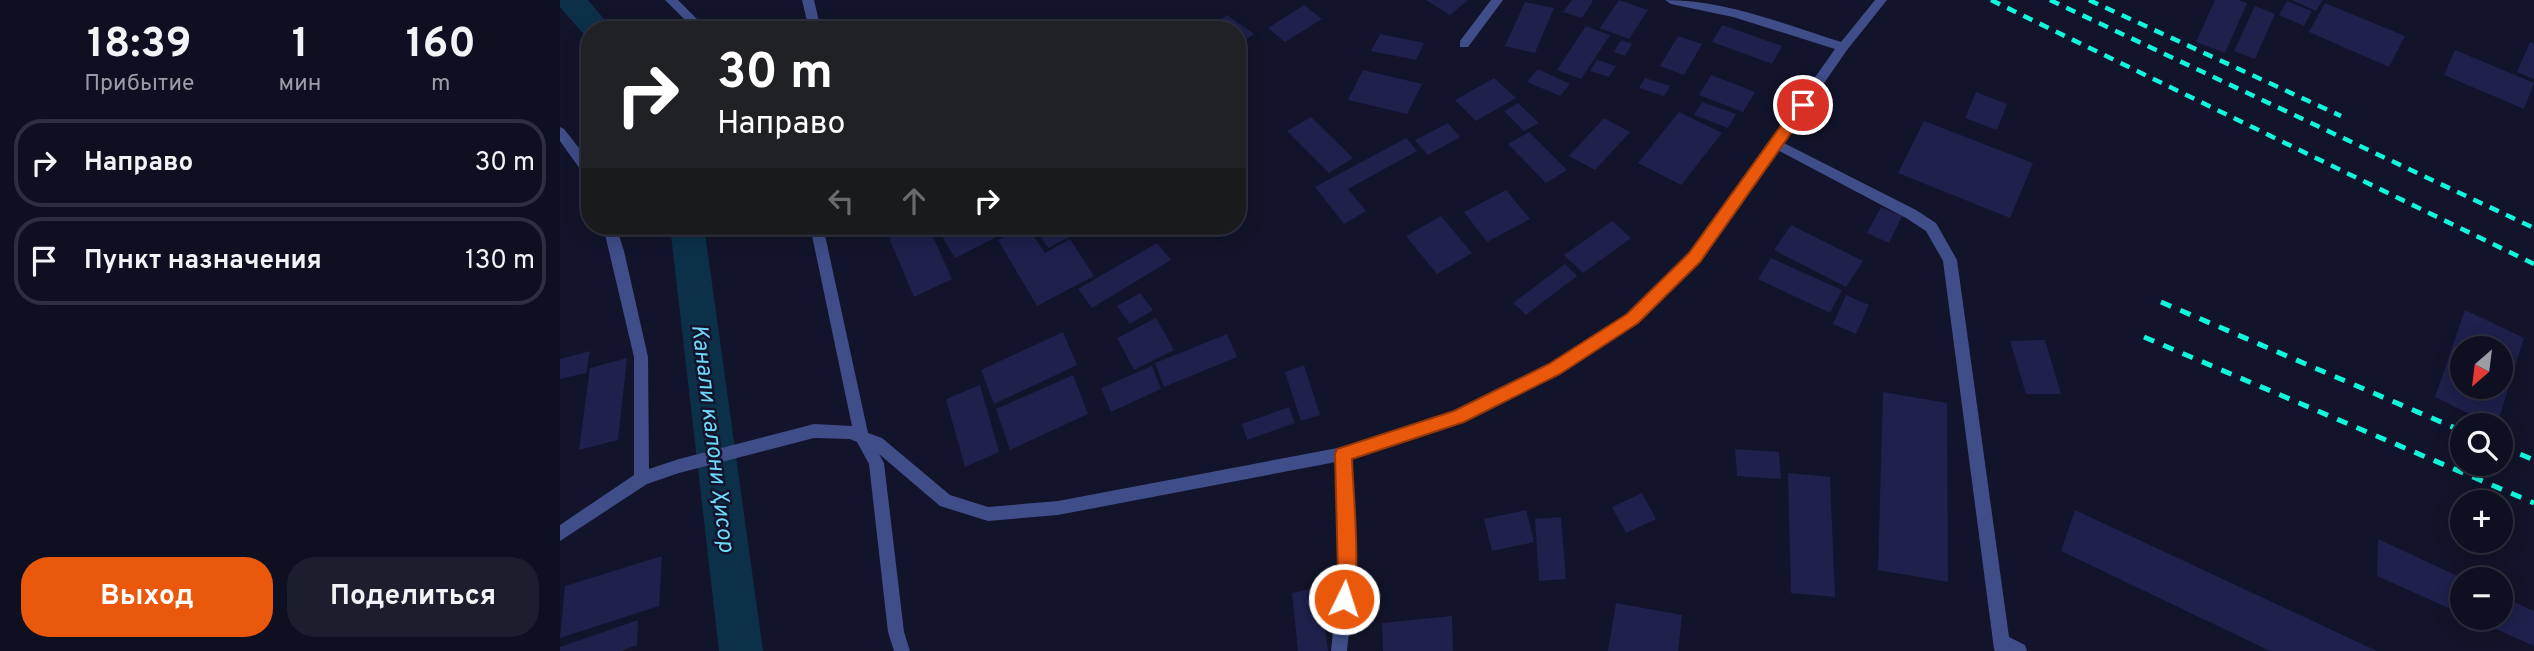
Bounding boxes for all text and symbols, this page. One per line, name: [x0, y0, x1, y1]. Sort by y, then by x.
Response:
text: 18:39: [87, 19, 191, 72]
text: 1: [292, 19, 308, 72]
text: 160: [406, 19, 476, 72]
text: 30 m: [717, 44, 833, 106]
icon: right: [602, 49, 693, 140]
text: Прибытие: [84, 70, 194, 99]
text: мин: [279, 70, 322, 99]
text: m: [431, 70, 450, 99]
pin: [1773, 75, 1833, 135]
icon: arrive: [1784, 86, 1822, 124]
text: Направо: [717, 105, 845, 145]
icon: right: [25, 144, 63, 182]
text: Направо: [84, 147, 193, 180]
text: 30 m: [475, 147, 535, 180]
icon: left: [822, 182, 860, 220]
icon: ahead: [895, 182, 933, 220]
icon: right: [968, 182, 1006, 220]
icon: arrive: [25, 242, 63, 280]
text: Пункт назначения: [84, 245, 322, 278]
text: 130 m: [465, 245, 535, 278]
water label: Канали калони Ҳисор: [683, 323, 740, 554]
north arrow: [2450, 336, 2513, 399]
map controls: [2450, 336, 2513, 630]
button: search: [2450, 413, 2513, 476]
button: +: [2450, 490, 2513, 553]
button: Выход: [21, 557, 273, 637]
button: Поделиться: [287, 557, 539, 637]
position arrow: [1307, 562, 1381, 636]
button: −: [2450, 567, 2513, 630]

